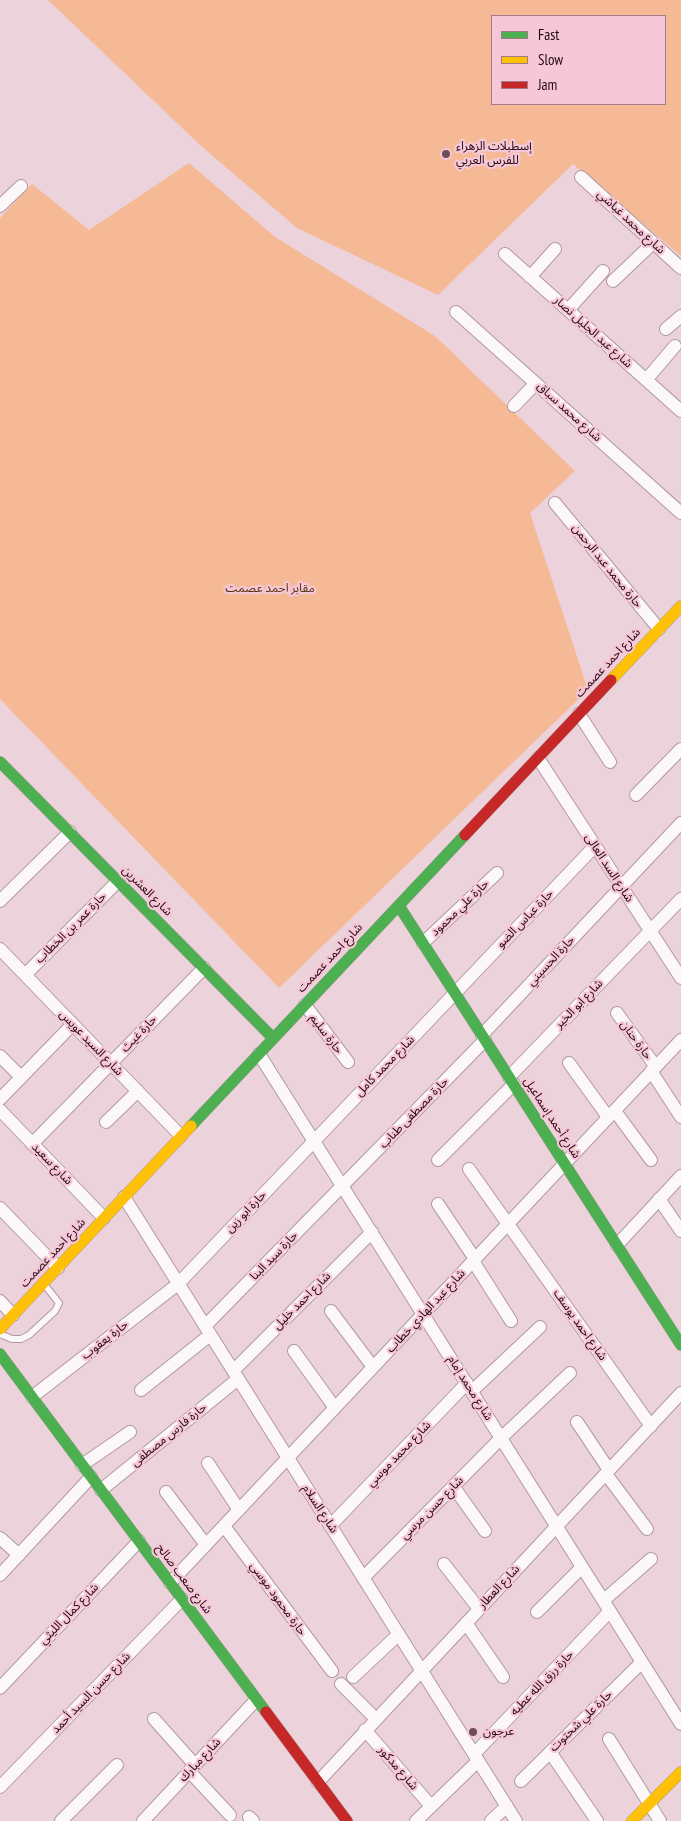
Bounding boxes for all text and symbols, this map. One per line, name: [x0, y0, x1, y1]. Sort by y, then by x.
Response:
legend: [491, 15, 666, 105]
text: Fast: [538, 25, 559, 44]
text: Slow: [538, 50, 563, 69]
text: Jam: [538, 75, 557, 94]
place label: إسطبلات الزهراء للفرس العربي: [456, 140, 532, 168]
marker: إسطبلات الزهراء للفرس العربي: [440, 148, 452, 160]
street label: شارع محمد غباشي: [594, 187, 668, 257]
street label: شارع عبد الجليل نصار: [551, 293, 635, 371]
street label: شارع محمد سباق: [534, 379, 604, 445]
street label: حارة محمد عبد الرحمن: [569, 521, 645, 611]
park label: مقابر احمد عصمت: [225, 582, 315, 596]
street label: شارع احمد عصمت: [572, 625, 644, 701]
street label: شارع السد العالى: [582, 831, 636, 905]
street label: شارع العشرين: [119, 863, 175, 919]
street label: حارة علي محمود: [428, 877, 492, 939]
street label: حارة عباس الضو: [494, 887, 556, 951]
street label: حارة عمر بن الخطاب: [33, 890, 109, 966]
street label: شارع احمد عصمت: [294, 920, 366, 996]
street label: حارة الحسيني: [524, 933, 578, 989]
street label: شارع ابو الخير: [552, 976, 606, 1032]
street label: شارع السيد عويس: [56, 1007, 126, 1079]
street label: حارة سليم: [306, 1011, 346, 1057]
street label: حارة غيث: [118, 1013, 160, 1055]
street label: حارة حنان: [617, 1018, 655, 1062]
street label: شارع محمد كامل: [352, 1032, 418, 1100]
street label: حارة مصطفى طناب: [376, 1075, 452, 1151]
street label: شارع أحمد إسماعيل: [520, 1075, 584, 1161]
street label: شارع سعيد: [29, 1140, 75, 1188]
street label: حارة ابو زين: [223, 1188, 269, 1236]
street label: شارع احمد عصمت: [17, 1215, 89, 1291]
street label: حارة سيد البنا: [247, 1229, 301, 1283]
street label: شارع عبد الهادي خطاب: [384, 1266, 468, 1356]
street label: شارع احمد خليل: [270, 1269, 334, 1333]
street label: شارع احمد يوسف: [550, 1287, 610, 1363]
street label: حارة يعقوب: [79, 1317, 131, 1363]
street label: شارع محمد إمام: [444, 1353, 496, 1423]
street label: حارة فارس مصطفى: [128, 1400, 210, 1470]
street label: شارع محمد موسي: [364, 1418, 434, 1490]
street label: شارع حسن مرسي: [397, 1473, 467, 1543]
street label: شارع السلام: [299, 1482, 341, 1536]
street label: شارع صعب صالح: [153, 1541, 215, 1617]
street label: حارة محمود موسي: [247, 1560, 309, 1638]
street label: شارع العطار: [475, 1562, 523, 1612]
street label: شارع كمال الليثي: [36, 1580, 102, 1648]
street label: حارة رزق الله عطيه: [507, 1647, 577, 1719]
street label: شارع حسن السيد أحمد: [49, 1649, 133, 1737]
street label: حارة علي شحتوت: [547, 1687, 615, 1755]
place label: عرجون: [483, 1725, 514, 1739]
marker: عرجون: [467, 1726, 479, 1738]
street label: شارع مبارك: [176, 1735, 224, 1785]
street label: شارع مدكور: [375, 1743, 421, 1793]

